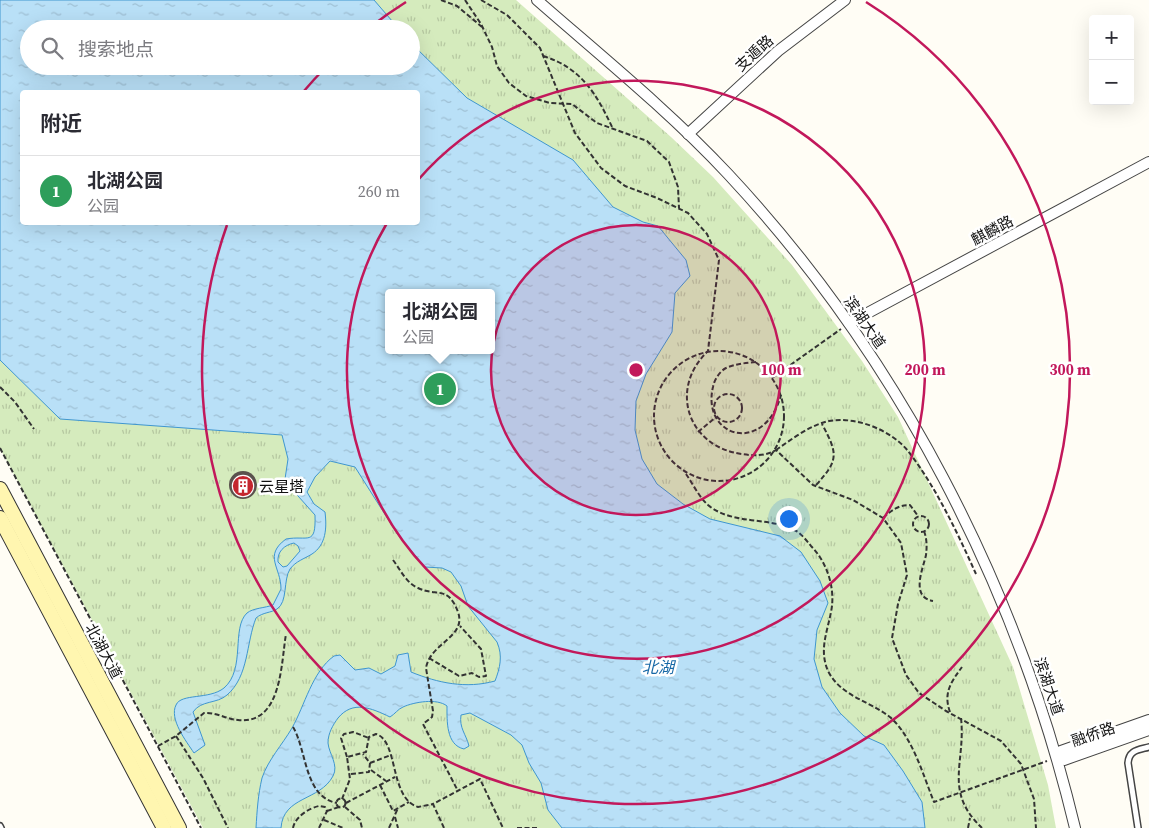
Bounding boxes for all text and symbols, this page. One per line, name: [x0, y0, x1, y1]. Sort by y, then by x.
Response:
map controls: [1089, 15, 1134, 105]
button: +: [1089, 15, 1134, 60]
search box: [20, 20, 420, 75]
street label: 支遁路: [730, 30, 778, 76]
icon: search: [38, 34, 66, 62]
text: 搜索地点: [78, 36, 154, 62]
button: −: [1089, 60, 1134, 105]
text: 附近: [40, 109, 82, 138]
text: 北湖公园: [87, 167, 163, 193]
text: 1: [52, 180, 60, 202]
text: 260 m: [358, 180, 400, 202]
text: 公园: [87, 195, 119, 217]
street label: 麒麟路: [967, 210, 1017, 250]
popup: [385, 289, 495, 354]
street label: 滨湖大道: [839, 291, 891, 353]
text: 北湖公园: [402, 298, 478, 324]
text: 公园: [402, 326, 434, 348]
text: 100 m: [760, 359, 802, 380]
text: 200 m: [904, 359, 946, 380]
text: 300 m: [1049, 359, 1091, 380]
centre of rings: [627, 361, 645, 379]
pin: 1: [424, 370, 456, 408]
building icon: 云星塔: [231, 474, 255, 498]
place label: 云星塔: [259, 476, 304, 497]
your location: [776, 506, 802, 532]
street label: 北湖大道: [81, 620, 127, 682]
street label: 滨湖大道: [1029, 654, 1069, 718]
water label: 北湖: [642, 656, 677, 678]
street label: 融侨路: [1068, 717, 1118, 751]

